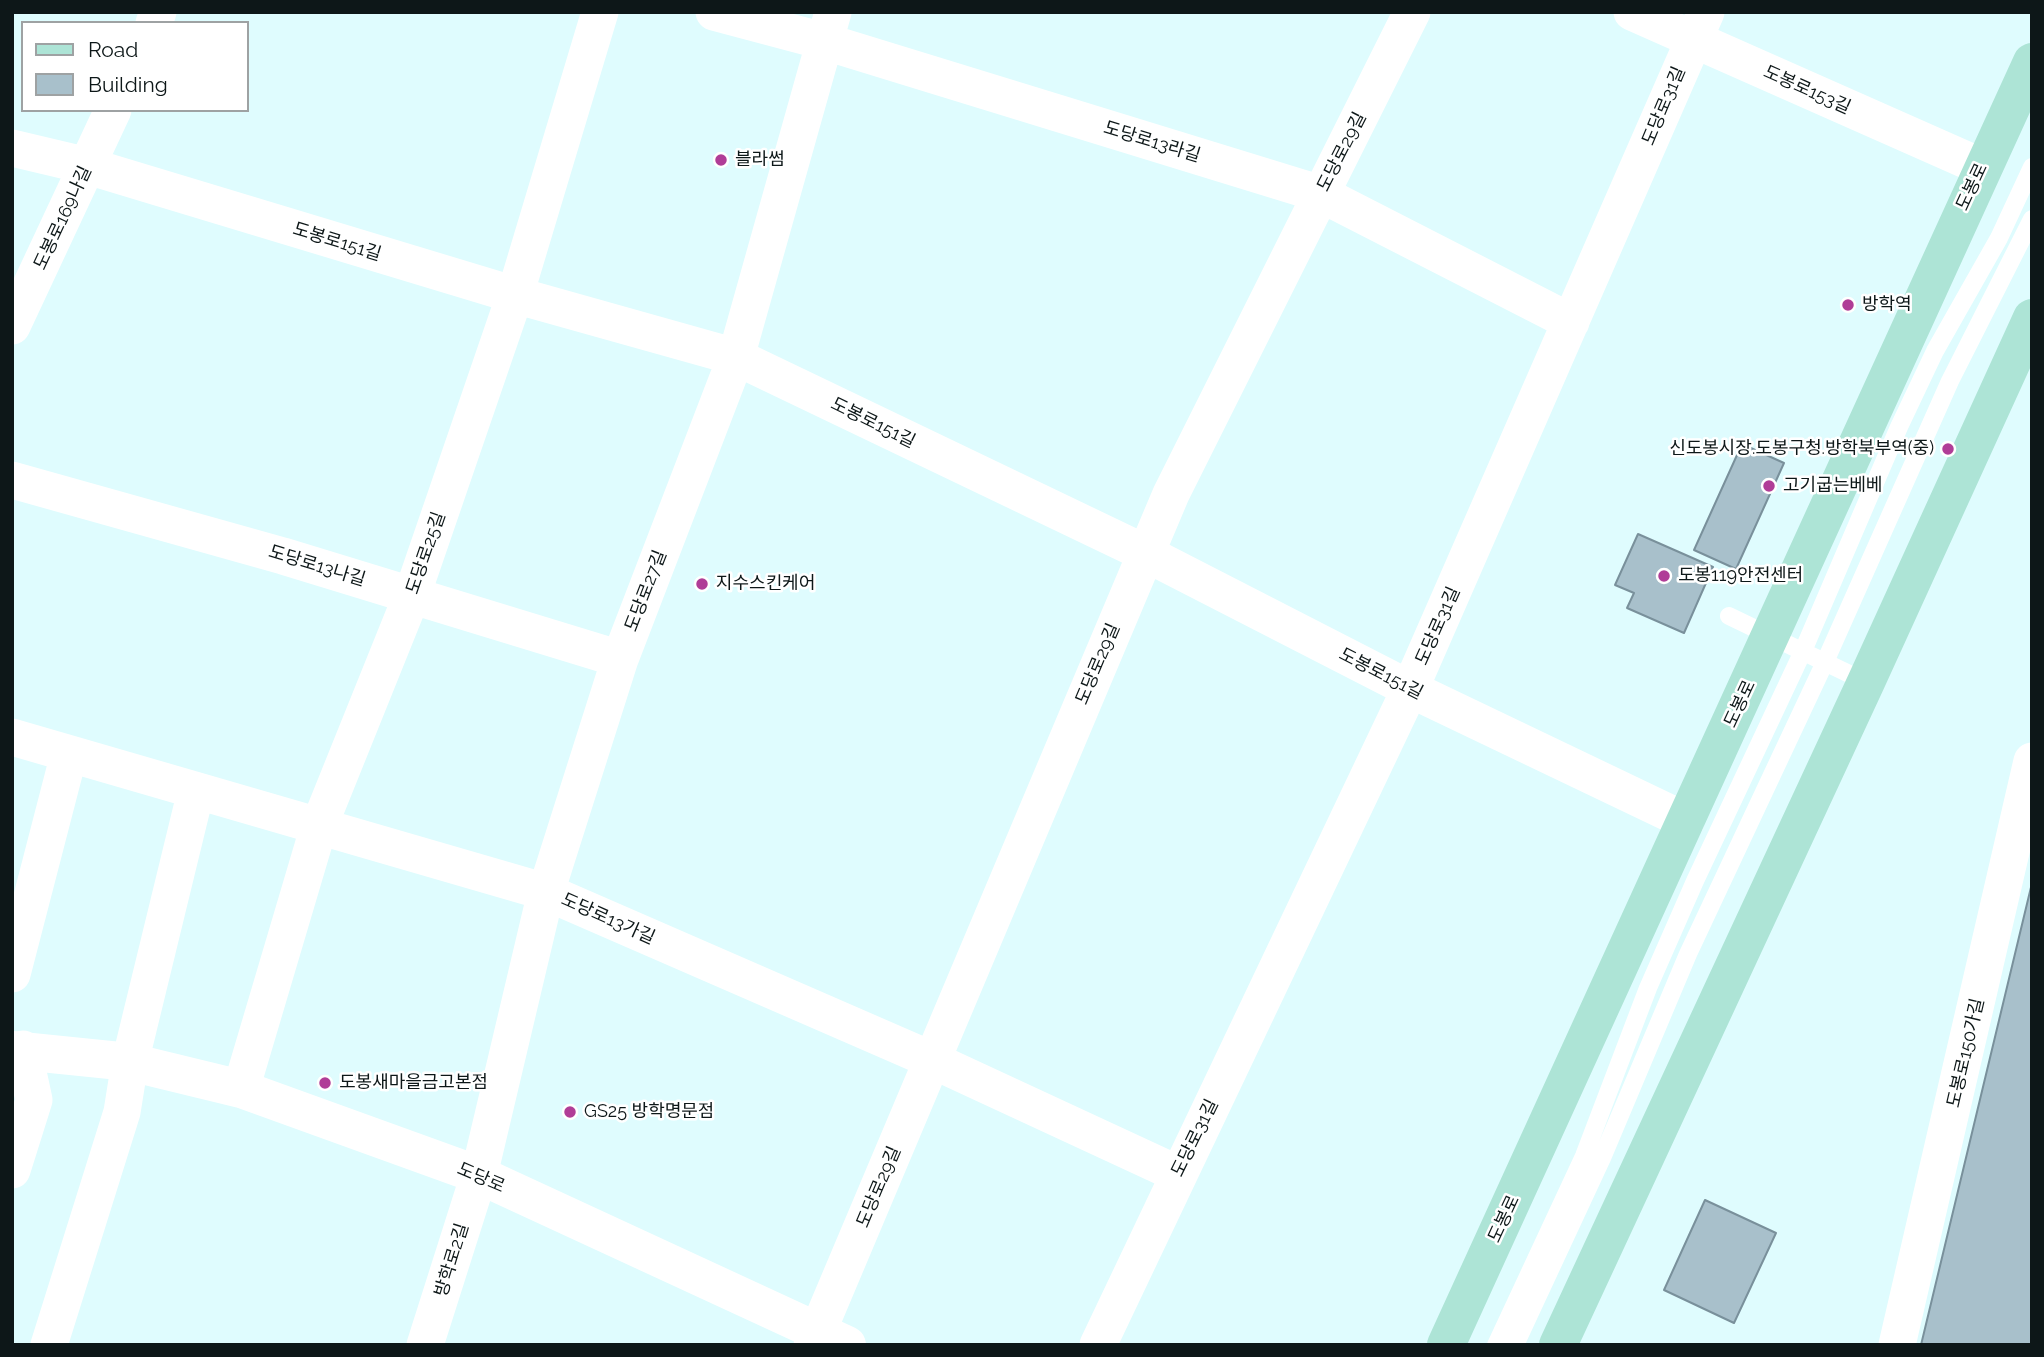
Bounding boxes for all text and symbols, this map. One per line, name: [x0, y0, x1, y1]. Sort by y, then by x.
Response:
legend: [21, 21, 248, 112]
text: Road: [88, 37, 138, 62]
street label: 도봉로153길: [1760, 61, 1854, 119]
street label: 도당로31길: [1638, 63, 1690, 149]
text: Building: [88, 72, 168, 97]
street label: 도당로29길: [1313, 109, 1371, 195]
street label: 도당로13라길: [1101, 117, 1203, 167]
place label: 블라썸: [735, 149, 785, 171]
marker: 블라썸: [713, 152, 729, 168]
street label: 도봉로: [1952, 160, 1992, 214]
street label: 도봉로169나길: [30, 163, 96, 273]
street label: 도봉로151길: [290, 218, 384, 266]
place label: 방학역: [1862, 294, 1912, 316]
marker: 방학역: [1840, 297, 1856, 313]
street label: 도봉로151길: [827, 393, 919, 453]
place label: 신도봉시장.도봉구청.방학북부역(중): [1669, 438, 1934, 460]
marker: 신도봉시장.도봉구청.방학북부역(중): [1940, 441, 1956, 457]
place label: 고기굽는베베: [1783, 475, 1882, 497]
marker: 고기굽는베베: [1761, 478, 1777, 494]
street label: 도당로25길: [402, 509, 450, 597]
street label: 도당로13나길: [266, 541, 368, 591]
street label: 도당로27길: [621, 547, 671, 635]
place label: 도봉119안전센터: [1678, 565, 1803, 587]
marker: 도봉119안전센터: [1656, 568, 1672, 584]
place label: 지수스킨케어: [716, 573, 815, 595]
marker: 지수스킨케어: [694, 576, 710, 592]
street label: 도당로31길: [1411, 583, 1465, 669]
street label: 도당로29길: [1071, 620, 1125, 708]
street label: 도봉로151길: [1335, 644, 1427, 704]
street label: 도봉로: [1720, 677, 1760, 731]
street label: 도당로13가길: [558, 889, 658, 949]
street label: 도봉로150가길: [1943, 996, 1989, 1110]
place label: 도봉새마을금고본점: [339, 1072, 488, 1094]
marker: 도봉새마을금고본점: [317, 1075, 333, 1091]
street label: 도당로31길: [1167, 1096, 1223, 1180]
place label: GS25 방학명문점: [584, 1101, 714, 1123]
marker: GS25 방학명문점: [562, 1104, 578, 1120]
street label: 도당로29길: [852, 1143, 906, 1231]
street label: 도당로: [454, 1158, 508, 1198]
street label: 도봉로: [1484, 1192, 1524, 1246]
street label: 방학로2길: [431, 1221, 473, 1299]

